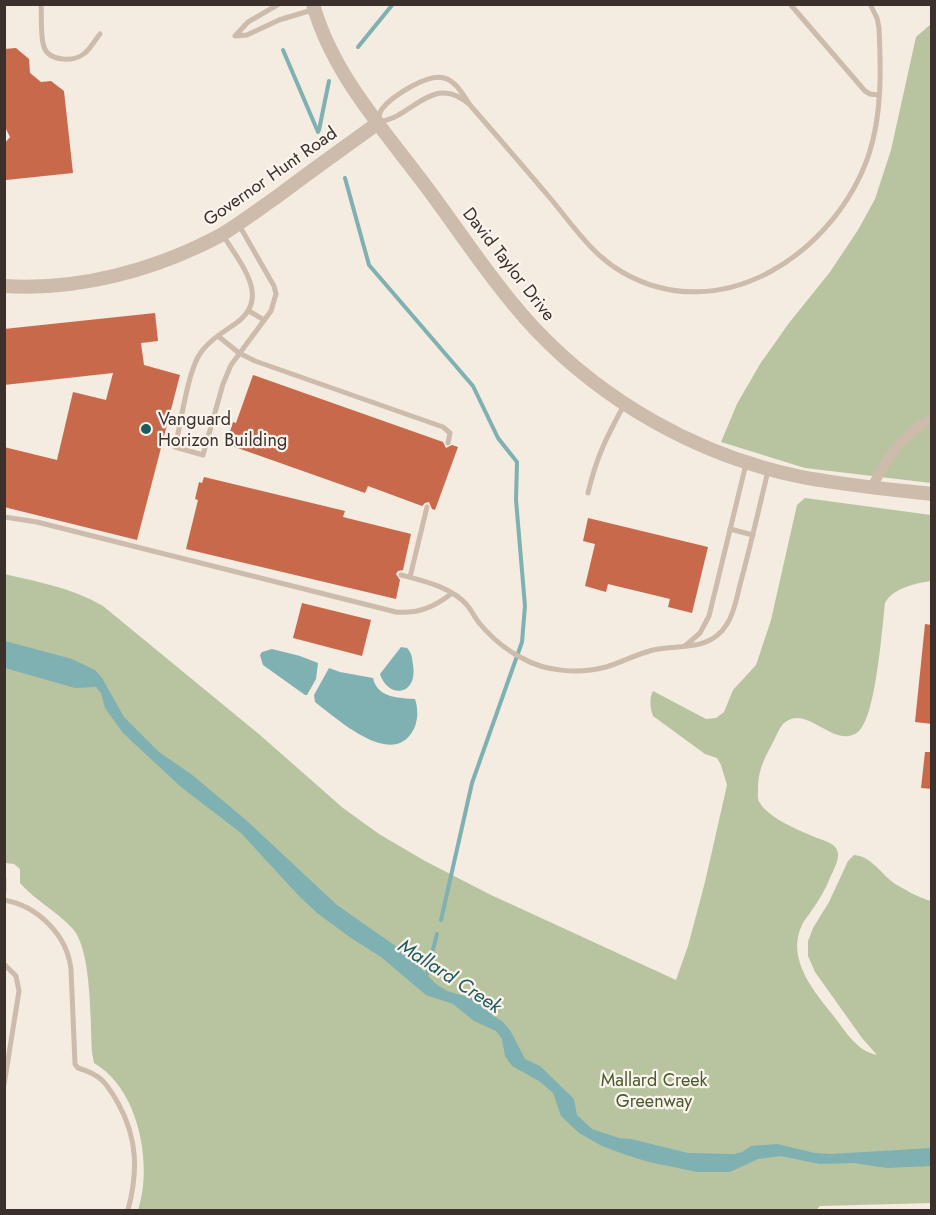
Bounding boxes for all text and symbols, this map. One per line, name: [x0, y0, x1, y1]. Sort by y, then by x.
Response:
street label: Governor Hunt Road: [198, 120, 342, 232]
street label: David Taylor Drive: [456, 202, 562, 326]
place label: Vanguard Horizon Building: [158, 406, 287, 453]
marker: Vanguard Horizon Building: [139, 422, 153, 436]
water label: Mallard Creek: [392, 932, 509, 1021]
park label: Mallard Creek Greenway: [601, 1067, 707, 1114]

